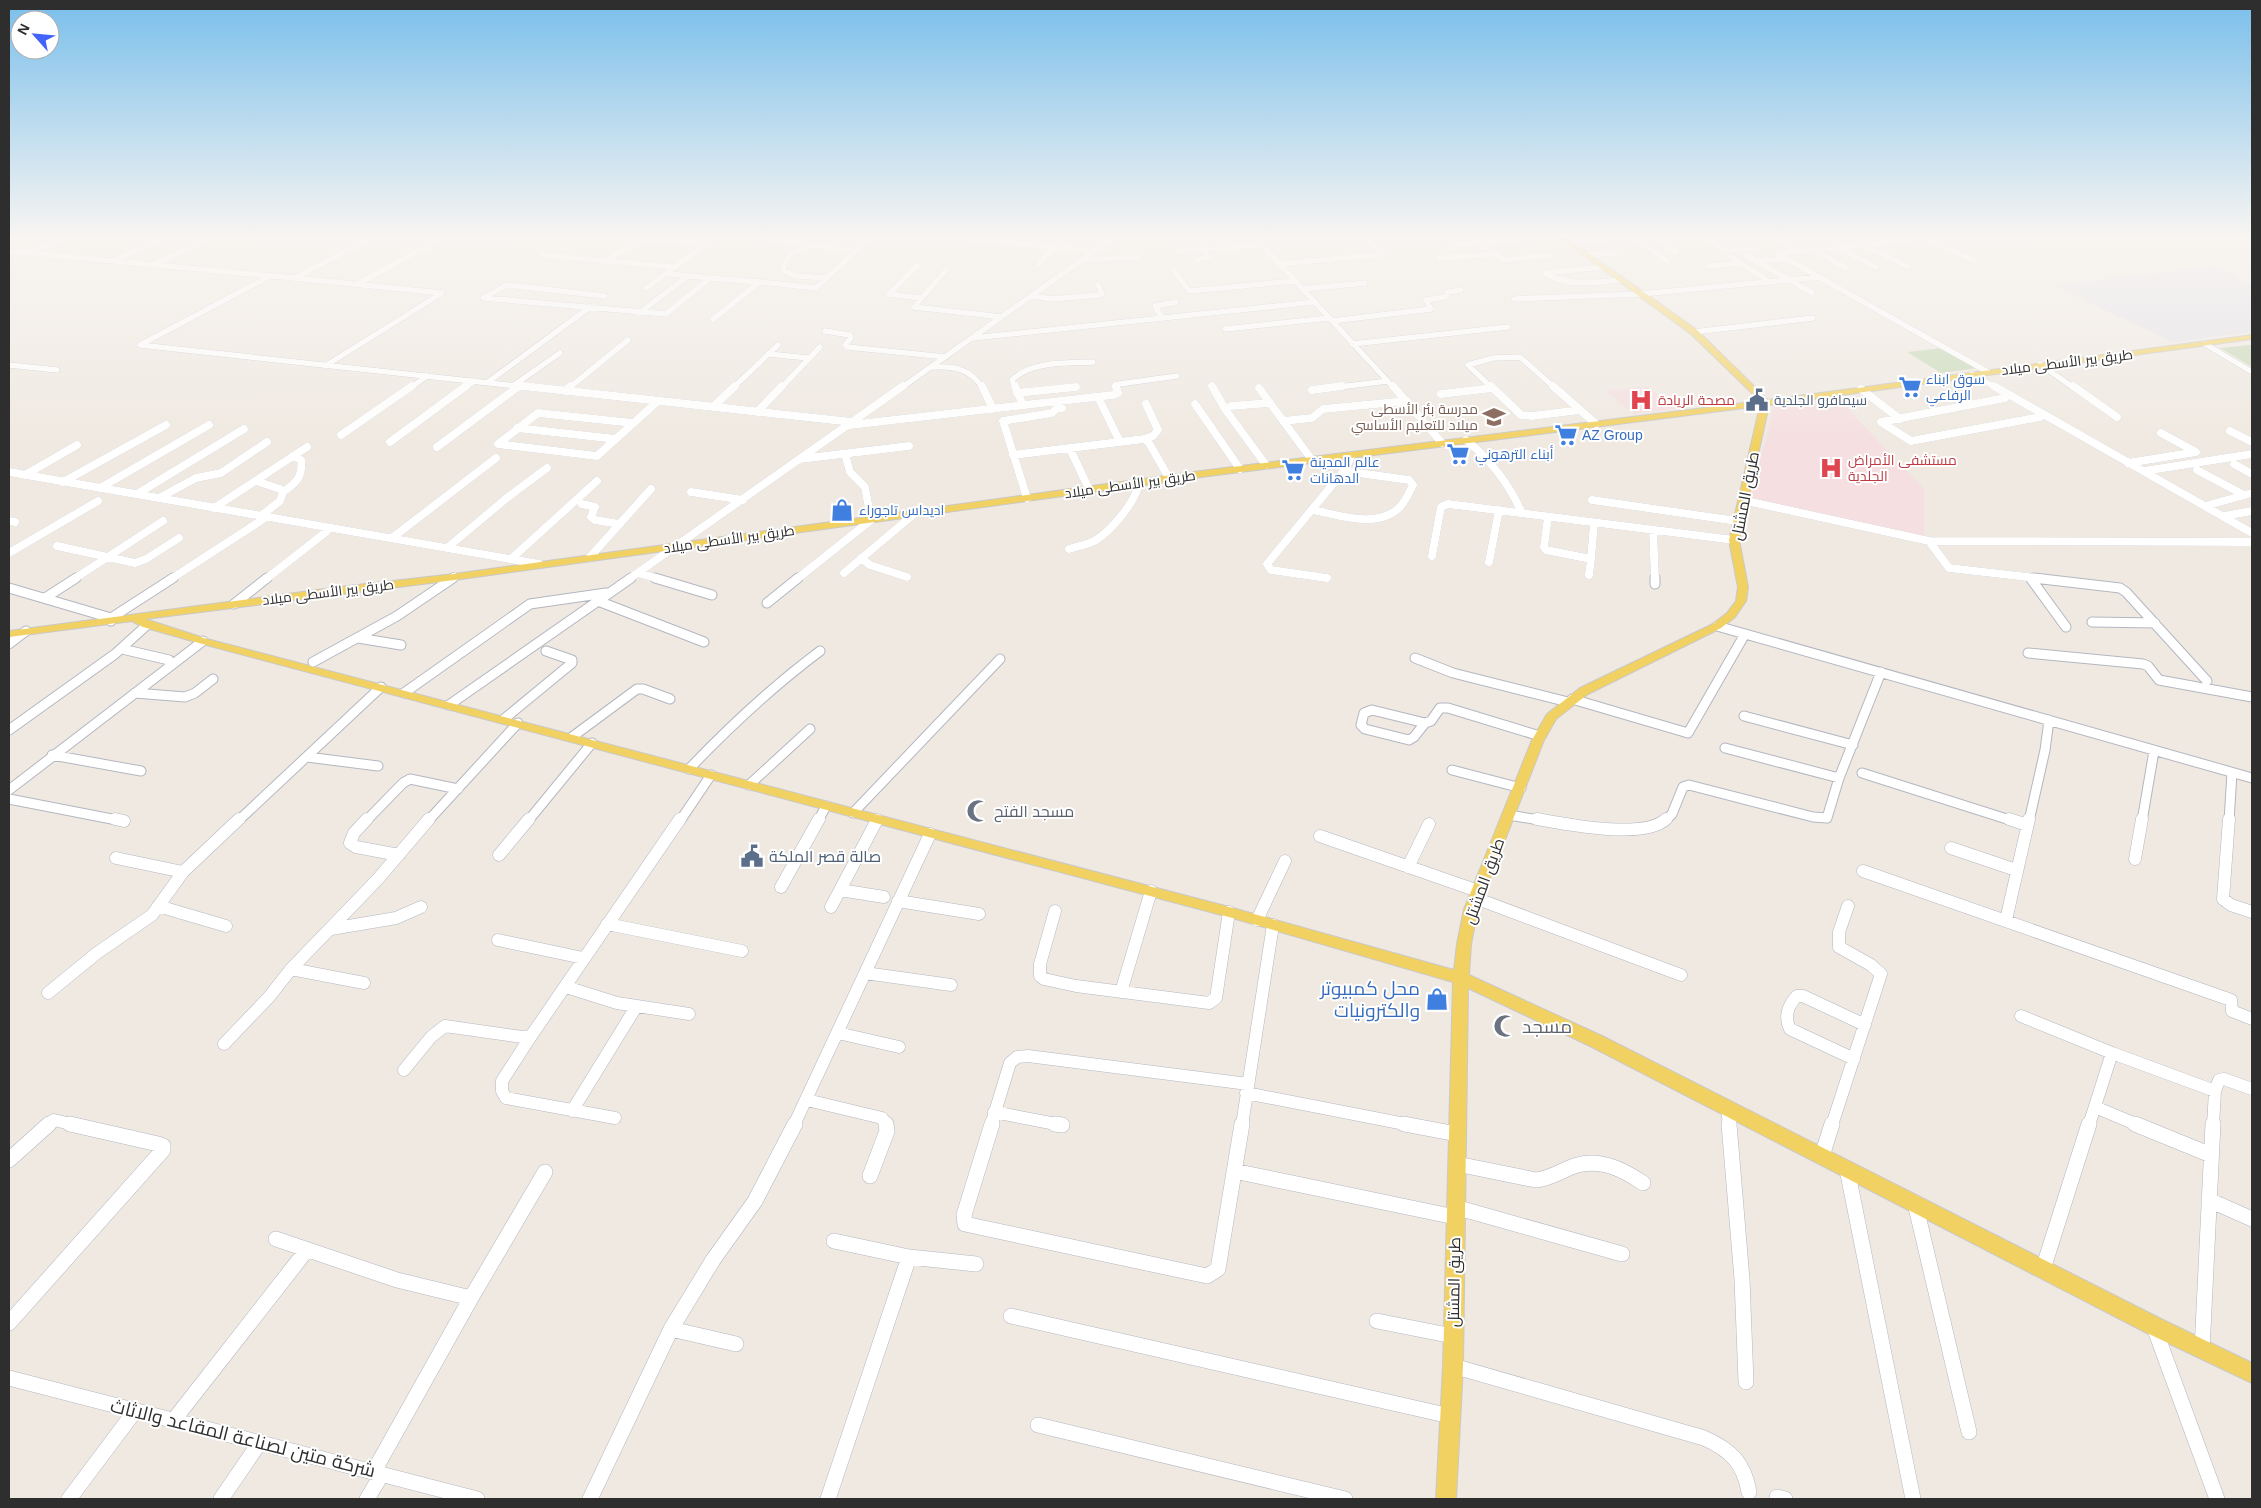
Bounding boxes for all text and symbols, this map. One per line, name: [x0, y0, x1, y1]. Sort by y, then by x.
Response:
north arrow: [10, 10, 60, 60]
text: N: [14, 21, 33, 37]
street label: طريق بير الأسطى ميلاد: [2000, 346, 2134, 379]
place label: سوق ابناء الرفاعي: [1926, 371, 1985, 407]
supermarket icon: سوق ابناء الرفاعي: [1897, 374, 1923, 400]
hospital icon: مصحة الريادة: [1628, 387, 1654, 413]
public building icon: سيمافرو الجلدية: [1744, 387, 1770, 413]
place label: مصحة الريادة: [1658, 392, 1735, 408]
place label: سيمافرو الجلدية: [1774, 392, 1867, 408]
place label: مدرسة بئر الأسطى ميلاد للتعليم الأساسي: [1351, 401, 1478, 436]
school or university icon: مدرسة بئر الأسطى ميلاد للتعليم الأساسي: [1481, 404, 1507, 430]
supermarket icon: AZ Group: [1553, 422, 1579, 448]
place label: AZ Group: [1582, 427, 1643, 443]
supermarket icon: أبناء الترهوني: [1445, 441, 1471, 467]
place label: أبناء الترهوني: [1475, 445, 1554, 466]
street label: طريق المشتل: [1728, 450, 1764, 542]
place label: مستشفى الأمراض الجلدية: [1848, 452, 1957, 484]
place label: عالم المدينة الدهانات: [1310, 454, 1380, 486]
hospital icon: مستشفى الأمراض الجلدية: [1818, 455, 1844, 481]
supermarket icon: عالم المدينة الدهانات: [1280, 457, 1306, 483]
street label: طريق بير الأسطى ميلاد: [1063, 467, 1197, 502]
shop icon: اديداس تاجوراء: [829, 497, 855, 523]
place label: اديداس تاجوراء: [859, 502, 944, 518]
street label: طريق بير الأسطى ميلاد: [662, 522, 796, 557]
street label: طريق بير الأسطى ميلاد: [261, 576, 395, 609]
mosque icon: مسجد الفتح: [965, 798, 991, 824]
place label: مسجد الفتح: [994, 803, 1074, 823]
street label: طريق المشتل: [1461, 836, 1509, 927]
public building icon: صالة قصر الملكة: [739, 843, 765, 869]
place label: صالة قصر الملكة: [769, 848, 881, 866]
place label: محل كمبيوتر والكترونيات: [1319, 978, 1420, 1022]
shop icon: محل كمبيوتر والكترونيات: [1424, 986, 1450, 1012]
mosque icon: مسجد: [1492, 1013, 1518, 1039]
place label: مسجد: [1522, 1016, 1572, 1037]
street label: طريق المشتل: [1445, 1237, 1465, 1327]
street label: شركة متين لصناعة المقاعد والاثاث: [108, 1395, 378, 1482]

